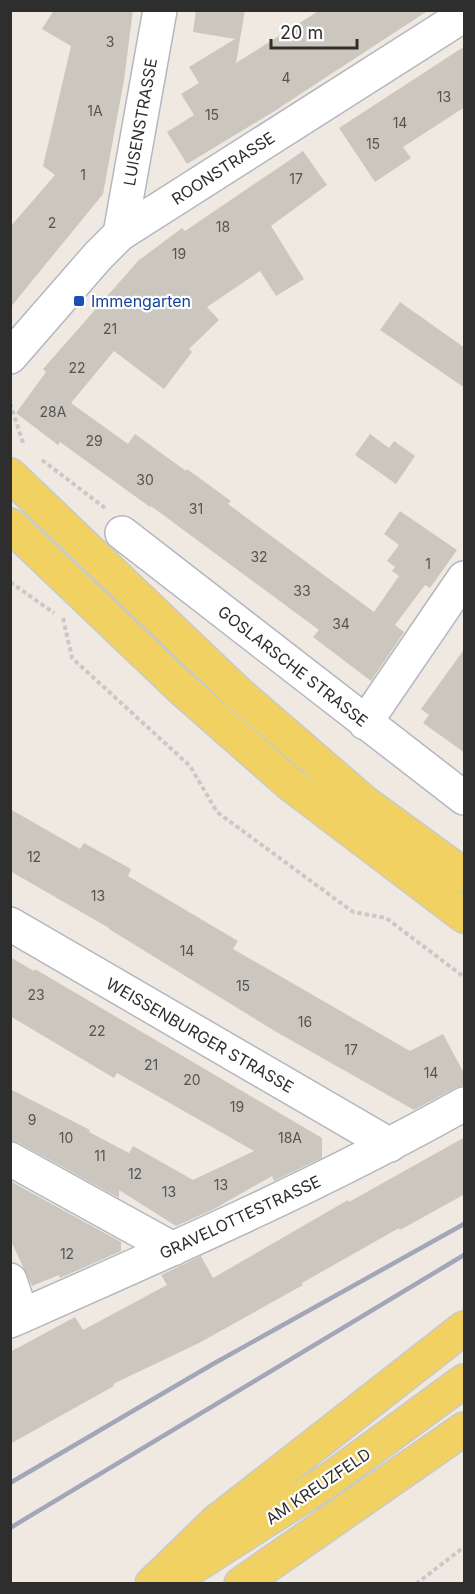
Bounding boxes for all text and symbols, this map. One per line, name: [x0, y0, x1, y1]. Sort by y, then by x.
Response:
scale bar: [271, 12, 356, 50]
text: 20 m: [280, 22, 323, 43]
house number: 3: [106, 33, 114, 50]
street label: LUISENSTRASSE: [119, 57, 161, 187]
house number: 4: [281, 69, 291, 86]
house number: 13: [437, 88, 451, 105]
house number: 1A: [87, 102, 103, 119]
house number: 15: [205, 106, 219, 123]
house number: 14: [393, 114, 407, 131]
street label: ROONSTRASSE: [168, 127, 278, 209]
house number: 15: [366, 135, 380, 152]
house number: 1: [80, 166, 86, 183]
house number: 17: [289, 170, 303, 187]
house number: 2: [48, 214, 56, 231]
house number: 18: [216, 218, 230, 235]
house number: 19: [172, 245, 186, 262]
place label: Immengarten: [91, 291, 191, 311]
marker: Immengarten: [72, 294, 86, 308]
house number: 21: [103, 320, 117, 337]
house number: 22: [68, 359, 86, 376]
house number: 28A: [40, 403, 67, 420]
house number: 29: [85, 432, 103, 449]
house number: 30: [136, 471, 154, 488]
house number: 31: [189, 500, 203, 517]
house number: 32: [250, 548, 268, 565]
house number: 1: [425, 555, 431, 572]
house number: 33: [293, 582, 311, 599]
street label: GOSLARSCHE STRASSE: [214, 601, 372, 731]
house number: 34: [332, 615, 350, 632]
house number: 12: [27, 848, 41, 865]
house number: 13: [91, 887, 105, 904]
house number: 14: [180, 942, 194, 959]
street label: WEISSENBURGER STRASSE: [103, 973, 297, 1097]
house number: 15: [236, 977, 250, 994]
house number: 23: [27, 986, 45, 1003]
house number: 16: [298, 1013, 312, 1030]
house number: 22: [88, 1022, 106, 1039]
house number: 17: [344, 1041, 358, 1058]
house number: 21: [144, 1056, 158, 1073]
house number: 14: [424, 1064, 438, 1081]
house number: 20: [183, 1071, 201, 1088]
house number: 19: [230, 1098, 244, 1115]
house number: 9: [28, 1111, 36, 1128]
house number: 10: [59, 1129, 73, 1146]
house number: 18A: [278, 1129, 302, 1146]
house number: 11: [94, 1147, 106, 1164]
house number: 12: [128, 1165, 142, 1182]
street label: GRAVELOTTESTRASSE: [156, 1171, 324, 1263]
house number: 13: [214, 1176, 228, 1193]
house number: 13: [162, 1183, 176, 1200]
house number: 12: [60, 1245, 74, 1262]
street label: AM KREUZFELD: [262, 1444, 374, 1528]

